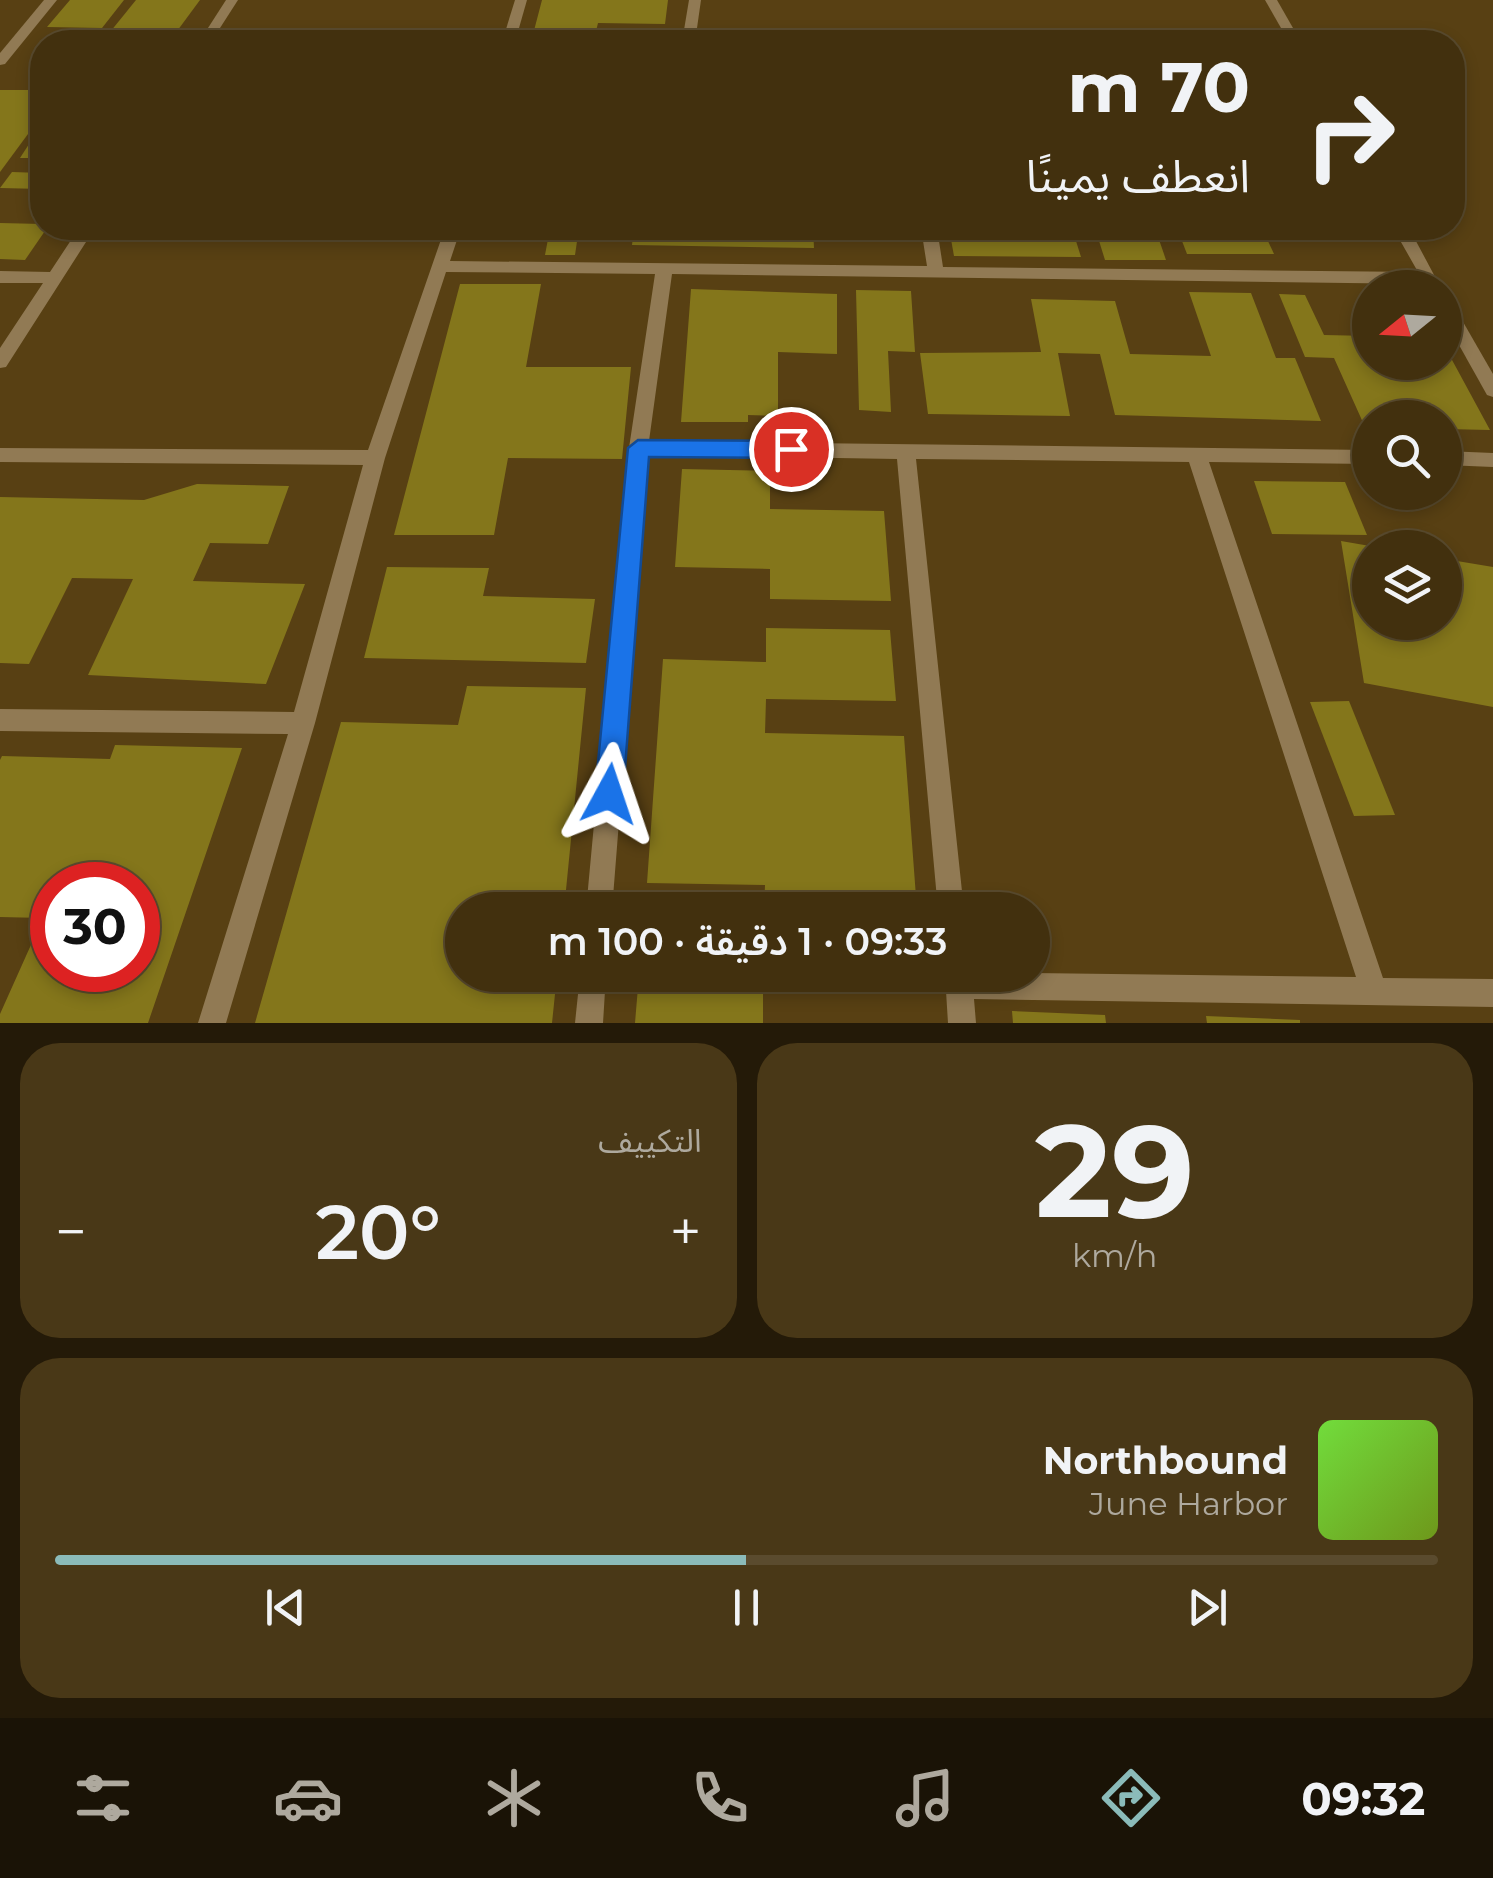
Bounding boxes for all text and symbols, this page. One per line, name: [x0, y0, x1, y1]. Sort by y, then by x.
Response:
text: 70 m: [1067, 44, 1250, 130]
icon: right: [1285, 70, 1415, 200]
text: انعطف يمينًا: [1026, 148, 1250, 203]
north arrow: [1352, 270, 1462, 380]
map controls: [1352, 270, 1462, 640]
button: search: [1352, 400, 1462, 510]
pin: [749, 407, 834, 492]
icon: arrive: [764, 422, 819, 477]
button: layers: [1352, 530, 1462, 640]
position arrow: [557, 742, 661, 846]
speed limit sign: 30: [30, 862, 160, 992]
text: 09:33 · 1 دقيقة · 100 m: [548, 918, 947, 965]
text: 29: [1035, 1091, 1195, 1250]
text: التكييف: [598, 1121, 702, 1160]
text: 20°: [315, 1186, 441, 1278]
text: −: [55, 1198, 87, 1265]
text: +: [670, 1198, 702, 1265]
text: km/h: [1072, 1236, 1157, 1275]
text: Northbound: [1043, 1437, 1288, 1484]
text: June Harbor: [1089, 1484, 1288, 1523]
icon: previous: [258, 1580, 313, 1635]
icon: pause: [719, 1580, 774, 1635]
icon: next: [1180, 1580, 1235, 1635]
icon: filters: [68, 1763, 138, 1833]
icon: car: [273, 1763, 343, 1833]
icon: climate: [479, 1763, 549, 1833]
icon: phone: [685, 1763, 755, 1833]
icon: music: [890, 1763, 960, 1833]
icon: directions: [1096, 1763, 1166, 1833]
text: 09:32: [1301, 1771, 1425, 1826]

